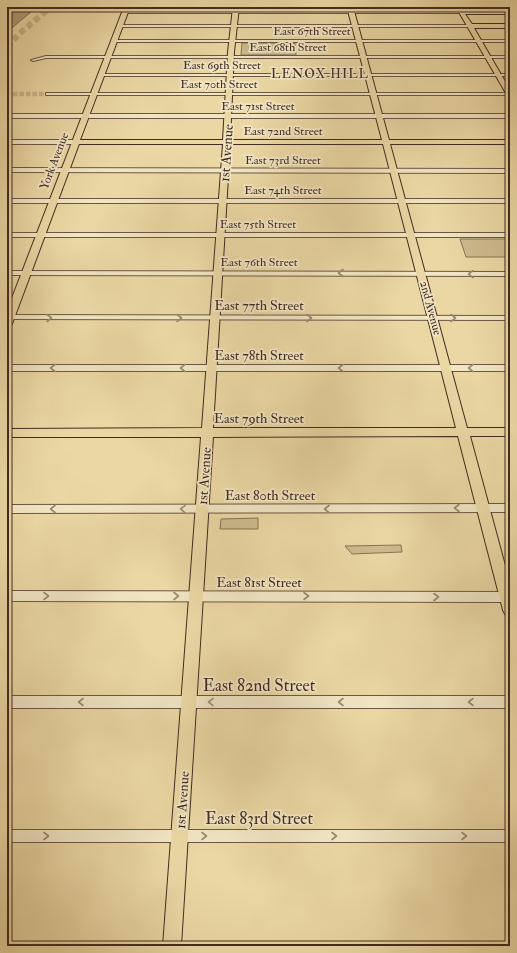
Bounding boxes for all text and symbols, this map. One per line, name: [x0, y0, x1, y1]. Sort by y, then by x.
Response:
street label: East 67th Street: [273, 24, 351, 39]
street label: East 68th Street: [249, 40, 327, 55]
street label: East 69th Street: [183, 58, 261, 73]
district label: LENOX HILL: [271, 66, 369, 82]
street label: East 70th Street: [180, 77, 258, 92]
street label: East 71st Street: [221, 99, 295, 114]
street label: 1st Avenue: [216, 123, 237, 182]
street label: East 72nd Street: [243, 124, 323, 139]
street label: York Avenue: [37, 130, 72, 192]
street label: East 73rd Street: [245, 153, 321, 168]
street label: East 74th Street: [244, 183, 322, 198]
street label: East 75th Street: [220, 217, 296, 232]
street label: East 76th Street: [220, 255, 298, 270]
one-way arrow: [338, 269, 344, 277]
one-way arrow: [468, 270, 474, 278]
street label: 2nd Avenue: [416, 279, 445, 337]
street label: East 77th Street: [214, 297, 304, 314]
one-way arrow: [46, 314, 52, 322]
one-way arrow: [176, 314, 182, 322]
one-way arrow: [306, 314, 312, 322]
one-way arrow: [450, 314, 456, 322]
street label: East 78th Street: [214, 347, 304, 364]
one-way arrow: [50, 364, 56, 372]
one-way arrow: [180, 364, 186, 372]
one-way arrow: [338, 364, 344, 372]
one-way arrow: [468, 364, 474, 372]
street label: East 79th Street: [214, 410, 305, 427]
street label: 1st Avenue: [194, 446, 215, 505]
street label: East 80th Street: [225, 487, 316, 504]
one-way arrow: [454, 504, 460, 512]
one-way arrow: [50, 505, 56, 513]
one-way arrow: [180, 505, 186, 513]
one-way arrow: [324, 505, 330, 513]
street label: East 81st Street: [216, 574, 302, 591]
one-way arrow: [43, 592, 49, 600]
one-way arrow: [173, 592, 179, 600]
one-way arrow: [303, 592, 309, 600]
one-way arrow: [433, 593, 439, 601]
street label: East 82nd Street: [203, 675, 316, 696]
one-way arrow: [78, 698, 84, 706]
one-way arrow: [208, 698, 214, 706]
one-way arrow: [338, 698, 344, 706]
one-way arrow: [468, 698, 474, 706]
street label: 1st Avenue: [172, 770, 193, 829]
street label: East 83rd Street: [205, 808, 313, 829]
one-way arrow: [43, 832, 49, 840]
one-way arrow: [201, 832, 207, 840]
one-way arrow: [331, 832, 337, 840]
one-way arrow: [461, 832, 467, 840]

